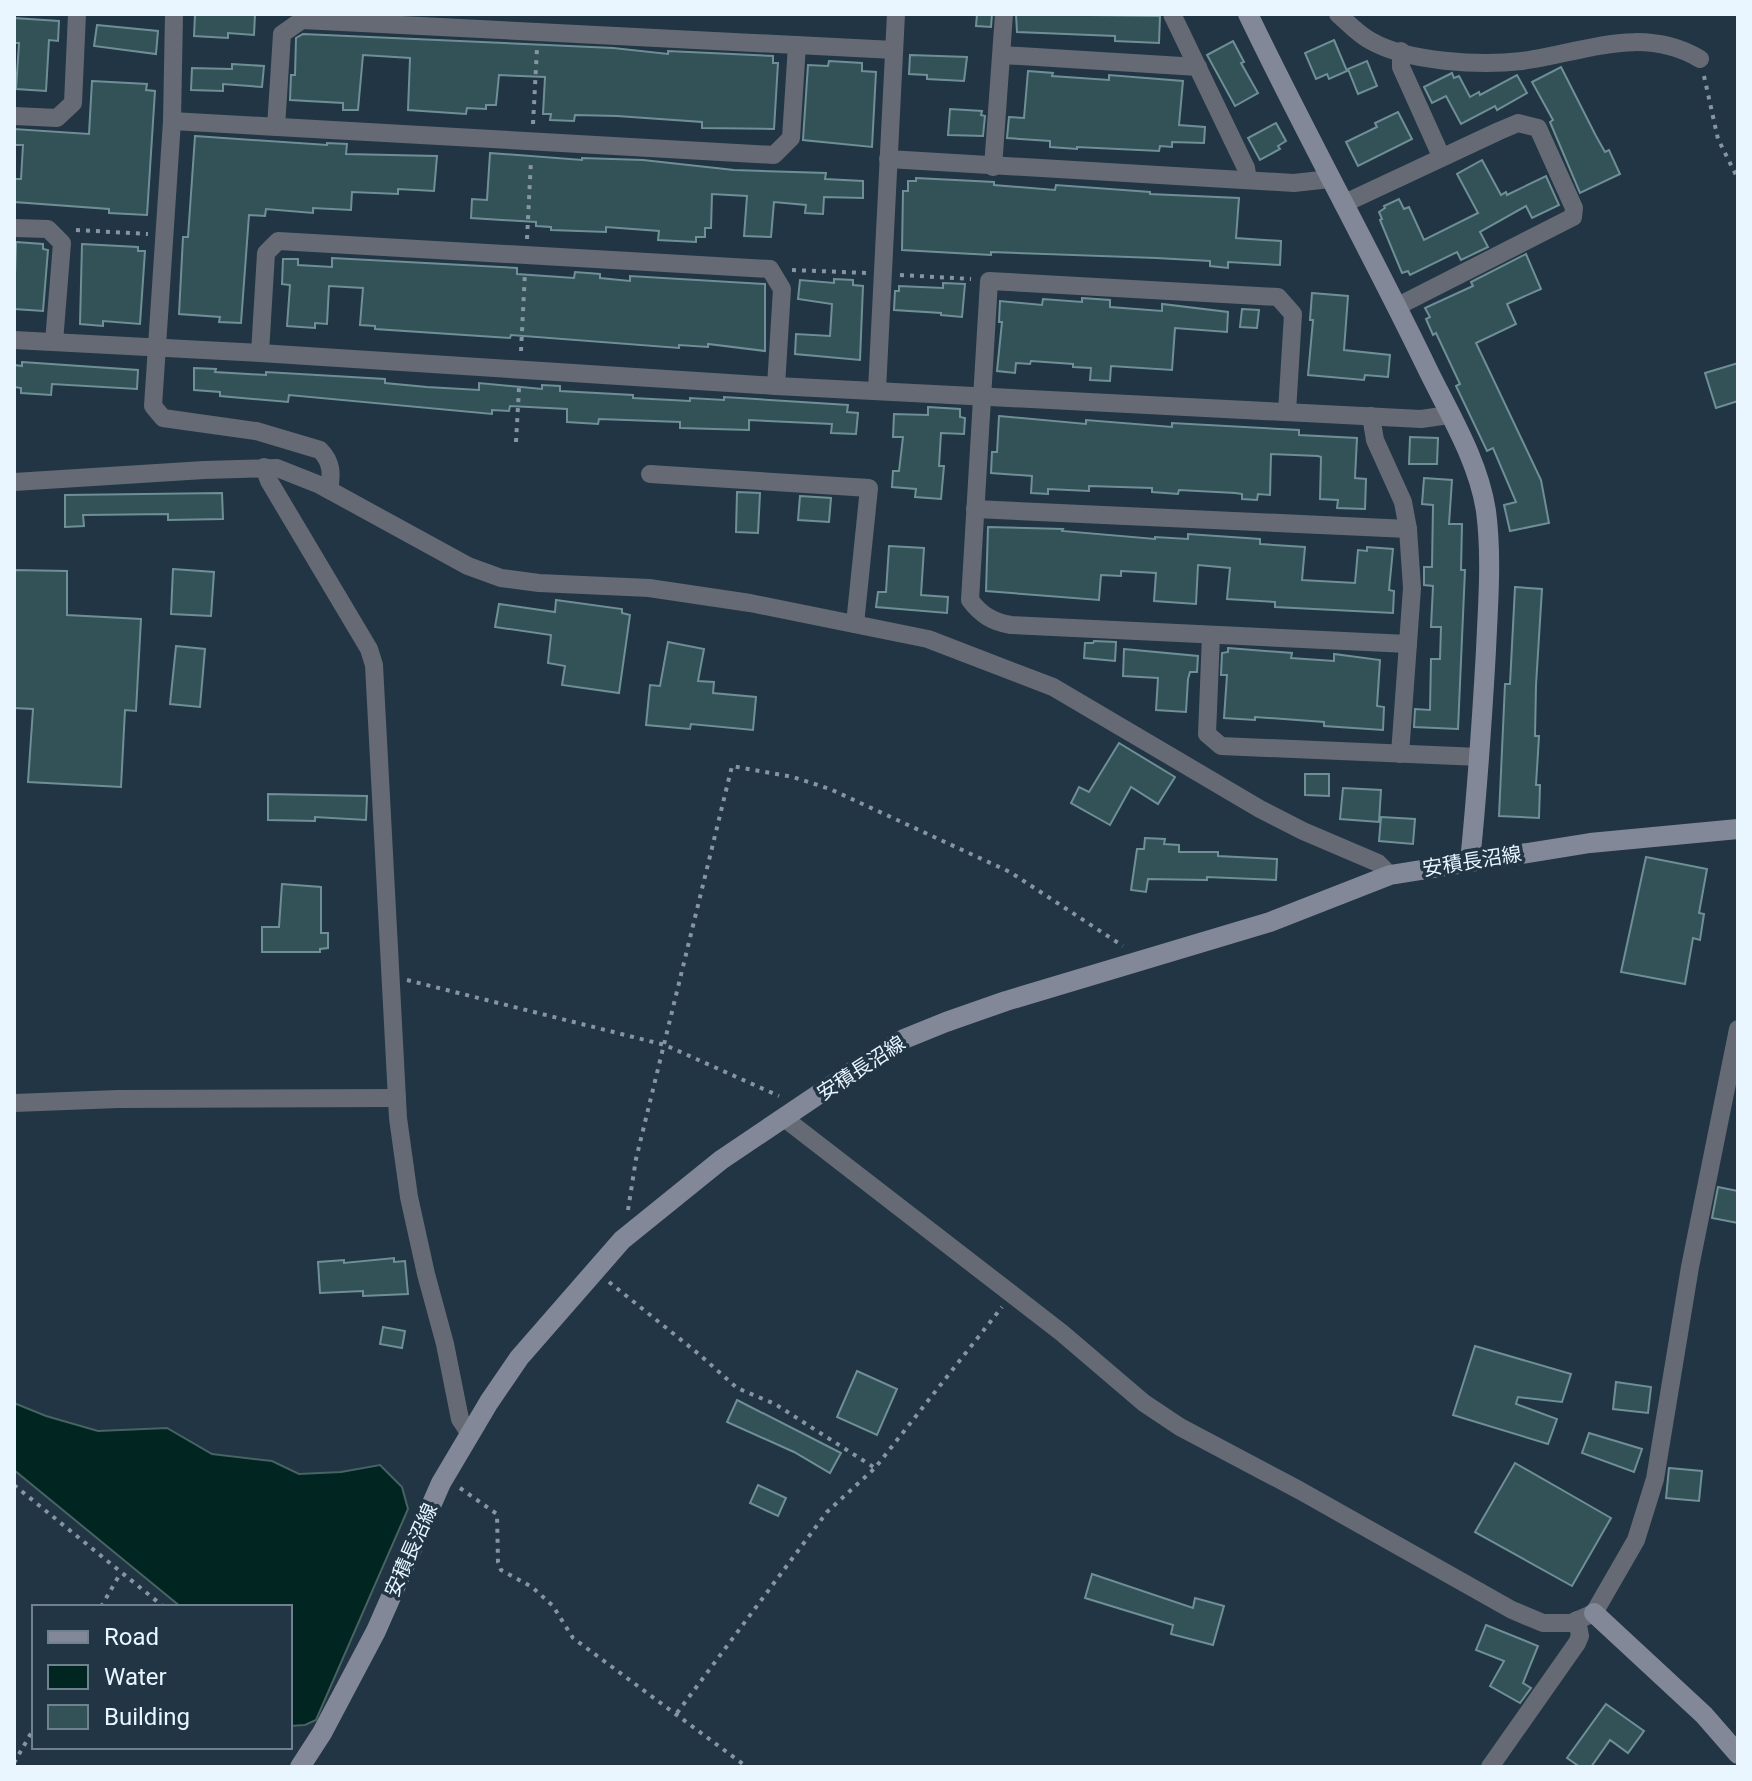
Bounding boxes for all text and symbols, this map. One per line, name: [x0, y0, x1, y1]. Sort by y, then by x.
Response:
street label: 安積長沼線: [1421, 841, 1523, 881]
street label: 安積長沼線: [813, 1031, 909, 1105]
street label: 安積長沼線: [380, 1499, 442, 1601]
legend: [32, 1605, 292, 1749]
text: Road: [104, 1623, 159, 1651]
text: Water: [104, 1663, 167, 1691]
text: Building: [104, 1703, 190, 1731]

